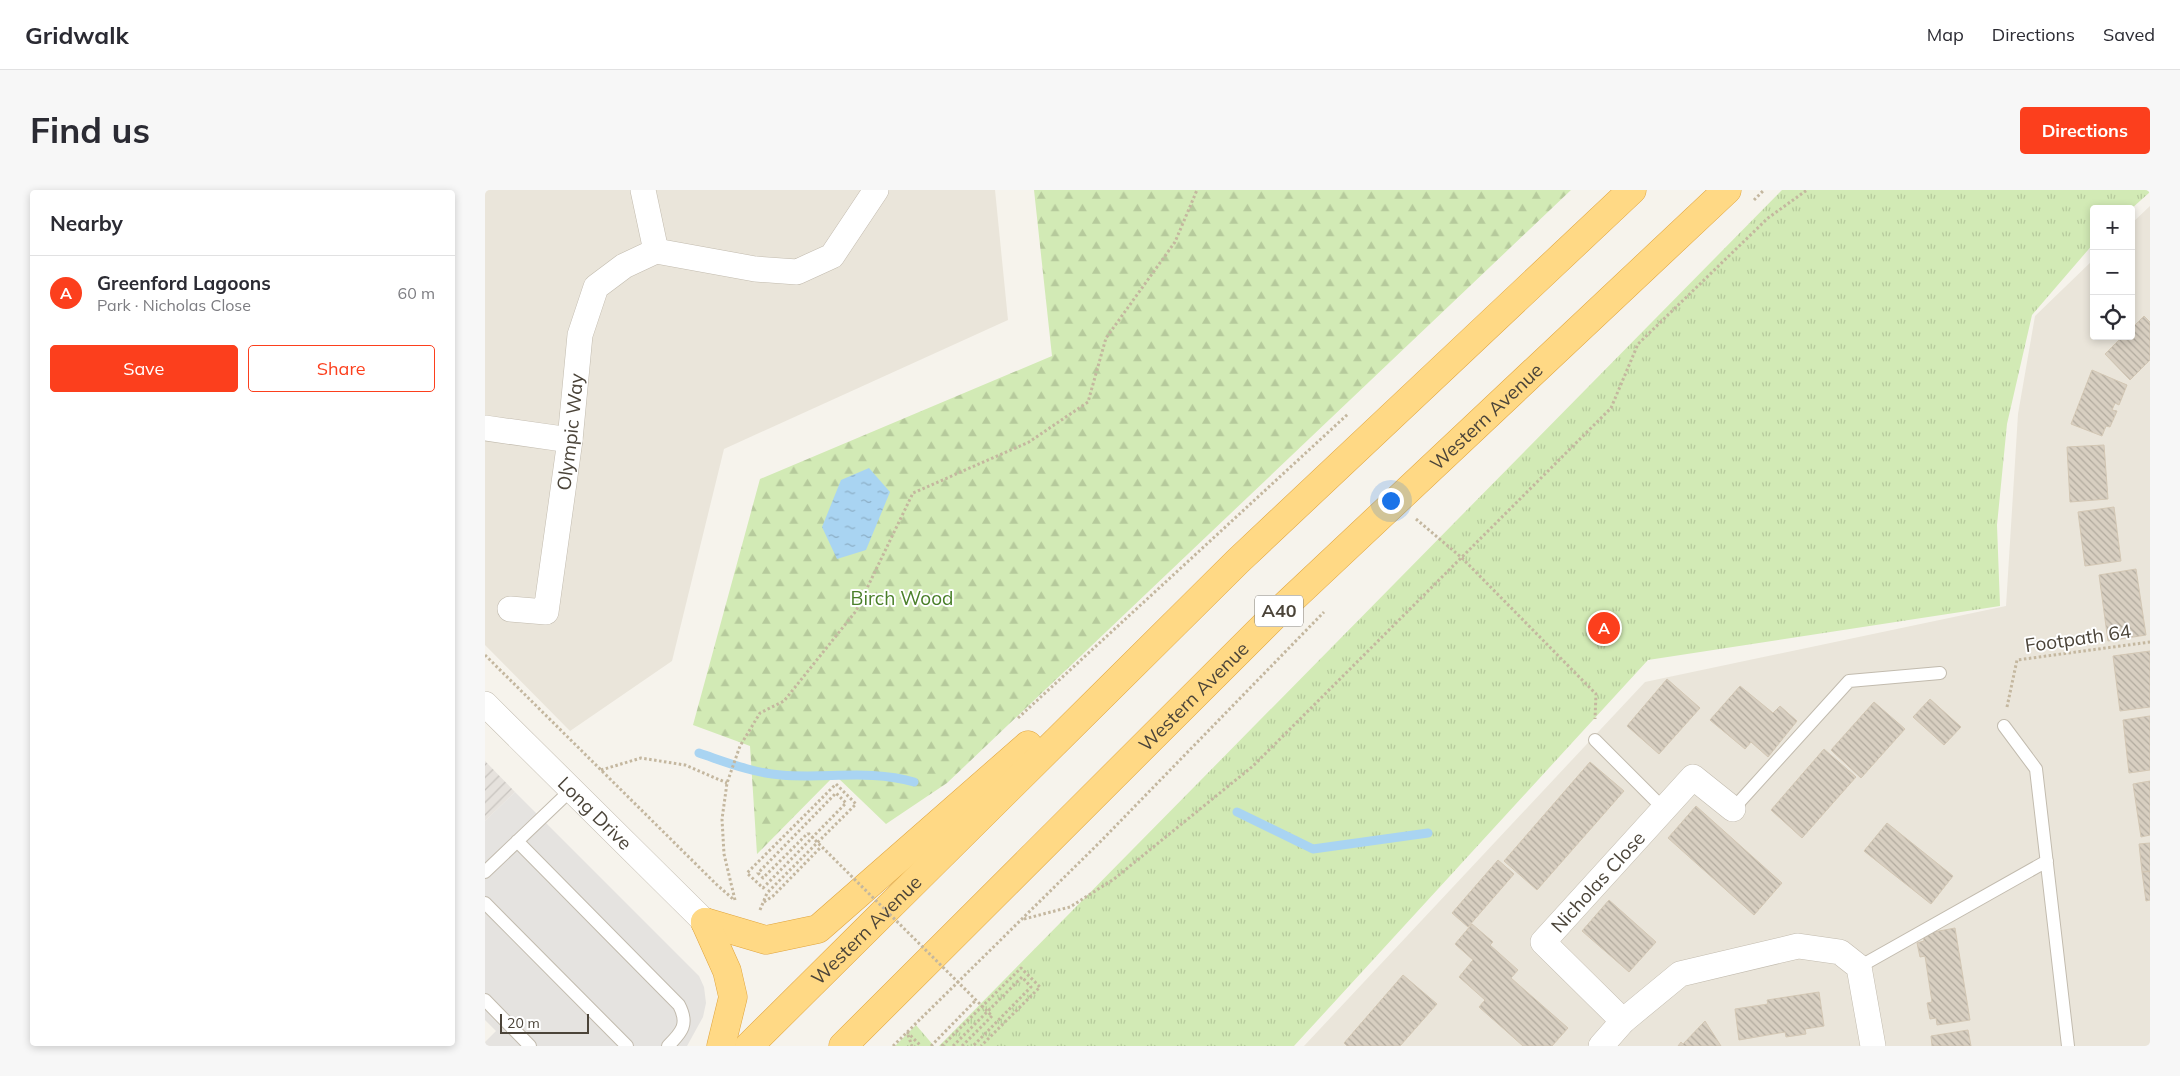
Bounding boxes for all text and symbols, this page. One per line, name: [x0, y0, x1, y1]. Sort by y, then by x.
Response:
text: Gridwalk: [25, 20, 129, 50]
text: Map: [1927, 23, 1964, 46]
text: Directions: [1992, 23, 2075, 46]
text: Saved: [2103, 23, 2155, 46]
button: Directions: [2020, 107, 2150, 154]
text: Find us: [30, 108, 150, 152]
map controls: [2090, 205, 2135, 340]
button: +: [2090, 205, 2135, 250]
text: Nearby: [50, 210, 123, 236]
button: −: [2090, 250, 2135, 295]
text: Greenford Lagoons: [97, 271, 271, 295]
text: A: [60, 283, 72, 303]
text: 60 m: [398, 283, 435, 303]
text: Park · Nicholas Close: [97, 295, 251, 315]
button: locate: [2090, 295, 2135, 340]
button: Save: [50, 345, 238, 392]
button: Share: [248, 345, 435, 392]
street label: Western Avenue: [1425, 358, 1547, 475]
street label: Olympic Way: [551, 372, 588, 492]
your location: [1378, 488, 1404, 514]
park label: Birch Wood: [851, 586, 953, 610]
road number: A40: [1255, 596, 1303, 626]
pin: A: [1588, 609, 1620, 647]
street label: Footpath 64: [2023, 619, 2133, 657]
street label: Western Avenue: [1133, 636, 1254, 756]
street label: Long Drive: [553, 771, 637, 855]
street label: Nicholas Close: [1546, 826, 1650, 937]
street label: Western Avenue: [806, 870, 926, 990]
scale bar: [500, 1011, 589, 1034]
text: 20 m: [507, 1014, 540, 1032]

